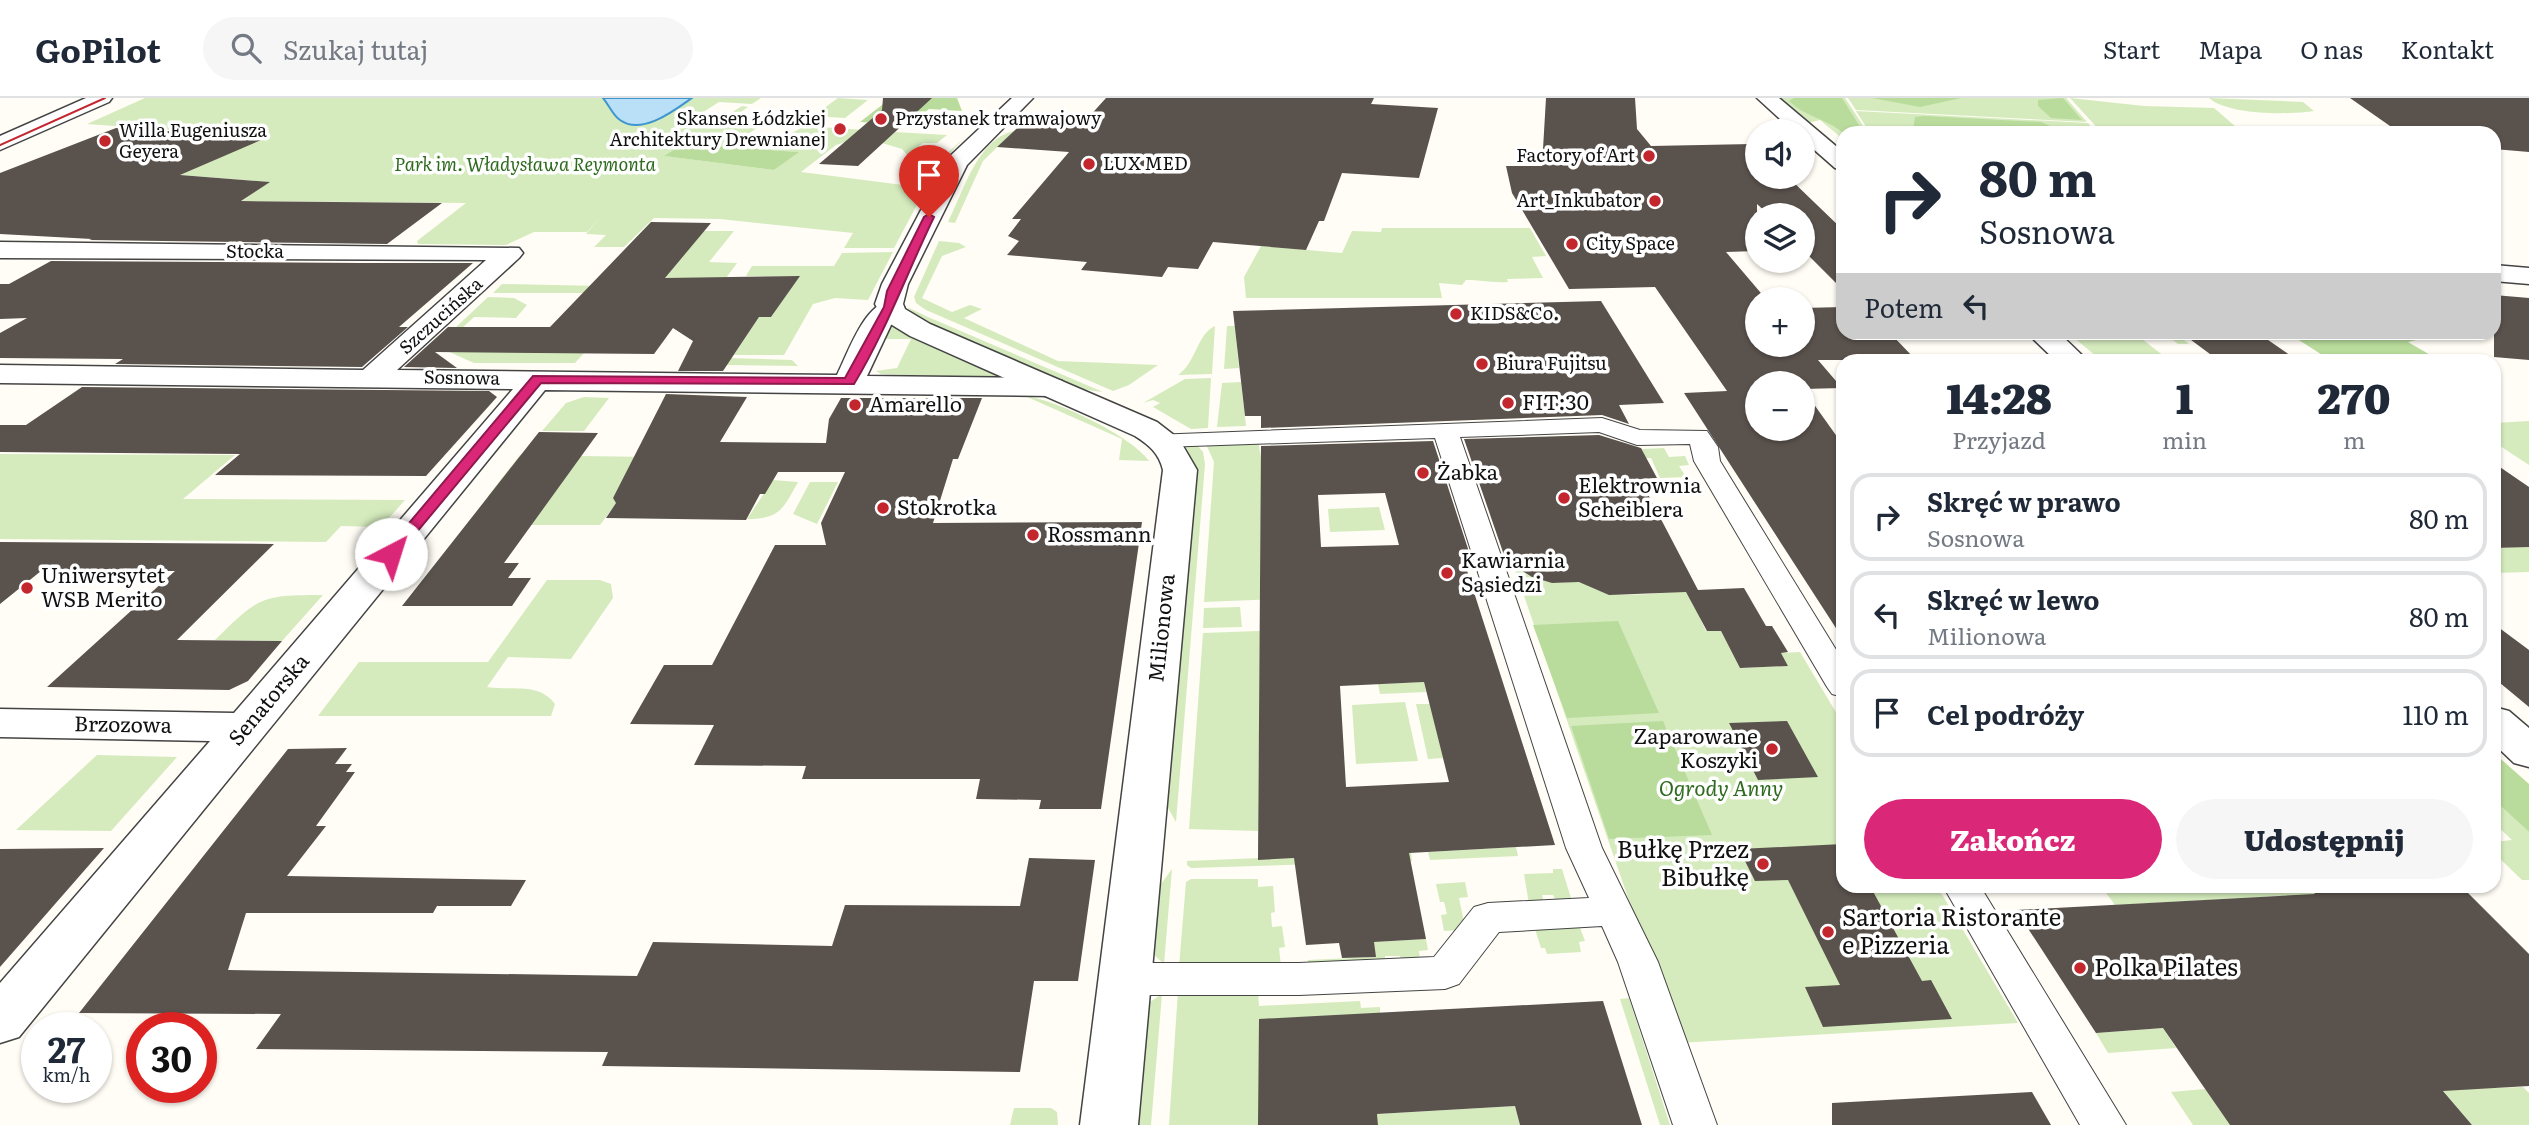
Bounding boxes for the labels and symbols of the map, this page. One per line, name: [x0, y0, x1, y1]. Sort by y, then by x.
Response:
place label: Skansen Łódzkiej Architektury Drewnianej: [610, 104, 826, 152]
place label: Przystanek tramwajowy: [895, 104, 1102, 131]
marker: Przystanek tramwajowy: [873, 111, 889, 127]
place label: Willa Eugeniusza Geyera: [119, 116, 267, 164]
marker: Skansen Łódzkiej Architektury Drewnianej: [832, 121, 848, 137]
marker: Willa Eugeniusza Geyera: [97, 133, 113, 149]
place label: Factory of Art: [1516, 141, 1636, 168]
pin: [899, 145, 959, 217]
marker: Factory of Art: [1641, 148, 1657, 164]
place label: LUX MED: [1103, 149, 1188, 176]
park label: Park im. Władysława Reymonta: [394, 150, 656, 177]
marker: LUX MED: [1081, 156, 1097, 172]
place label: Art_Inkubator: [1517, 186, 1641, 213]
marker: Art_Inkubator: [1647, 193, 1663, 209]
place label: City Space: [1586, 229, 1675, 256]
marker: City Space: [1564, 236, 1580, 252]
street label: Stocka: [226, 237, 284, 264]
street label: Szczucińska: [392, 270, 488, 360]
place label: KIDS&Co.: [1470, 299, 1559, 326]
marker: KIDS&Co.: [1448, 306, 1464, 322]
place label: Biura Fujitsu: [1496, 349, 1607, 376]
marker: Biura Fujitsu: [1474, 356, 1490, 372]
street label: Sosnowa: [424, 362, 501, 391]
place label: FIT:30: [1522, 385, 1589, 416]
place label: Amarello: [869, 387, 962, 418]
marker: FIT:30: [1500, 395, 1516, 411]
marker: Amarello: [847, 397, 863, 413]
place label: Żabka: [1437, 455, 1499, 486]
marker: Żabka: [1415, 465, 1431, 481]
place label: Elektrownia Scheiblera: [1578, 468, 1702, 523]
place label: Stokrotka: [897, 490, 997, 521]
marker: Elektrownia Scheiblera: [1556, 490, 1572, 506]
marker: Stokrotka: [875, 500, 891, 516]
position arrow: [354, 517, 428, 591]
place label: Rossmann: [1047, 517, 1152, 548]
marker: Rossmann: [1025, 527, 1041, 543]
place label: Kawiarnia Sąsiedzi: [1461, 543, 1566, 598]
place label: Uniwersytet WSB Merito: [41, 558, 166, 613]
marker: Kawiarnia Sąsiedzi: [1439, 565, 1455, 581]
street label: Milionowa: [1138, 571, 1181, 684]
marker: Uniwersytet WSB Merito: [19, 580, 35, 596]
street label: Senatorska: [219, 645, 315, 751]
street label: Brzozowa: [74, 706, 173, 739]
place label: Zaparowane Koszyki: [1634, 719, 1758, 774]
marker: Zaparowane Koszyki: [1764, 741, 1780, 757]
park label: Ogrody Anny: [1659, 771, 1783, 802]
place label: Bułkę Przez Bibułkę: [1617, 830, 1749, 893]
marker: Bułkę Przez Bibułkę: [1755, 856, 1771, 872]
place label: Sartoria Ristorante e Pizzeria: [1842, 898, 2061, 961]
marker: Sartoria Ristorante e Pizzeria: [1820, 924, 1836, 940]
place label: Polka Pilates: [2094, 948, 2238, 983]
marker: Polka Pilates: [2072, 960, 2088, 976]
speed limit sign: 30: [126, 1012, 217, 1103]

